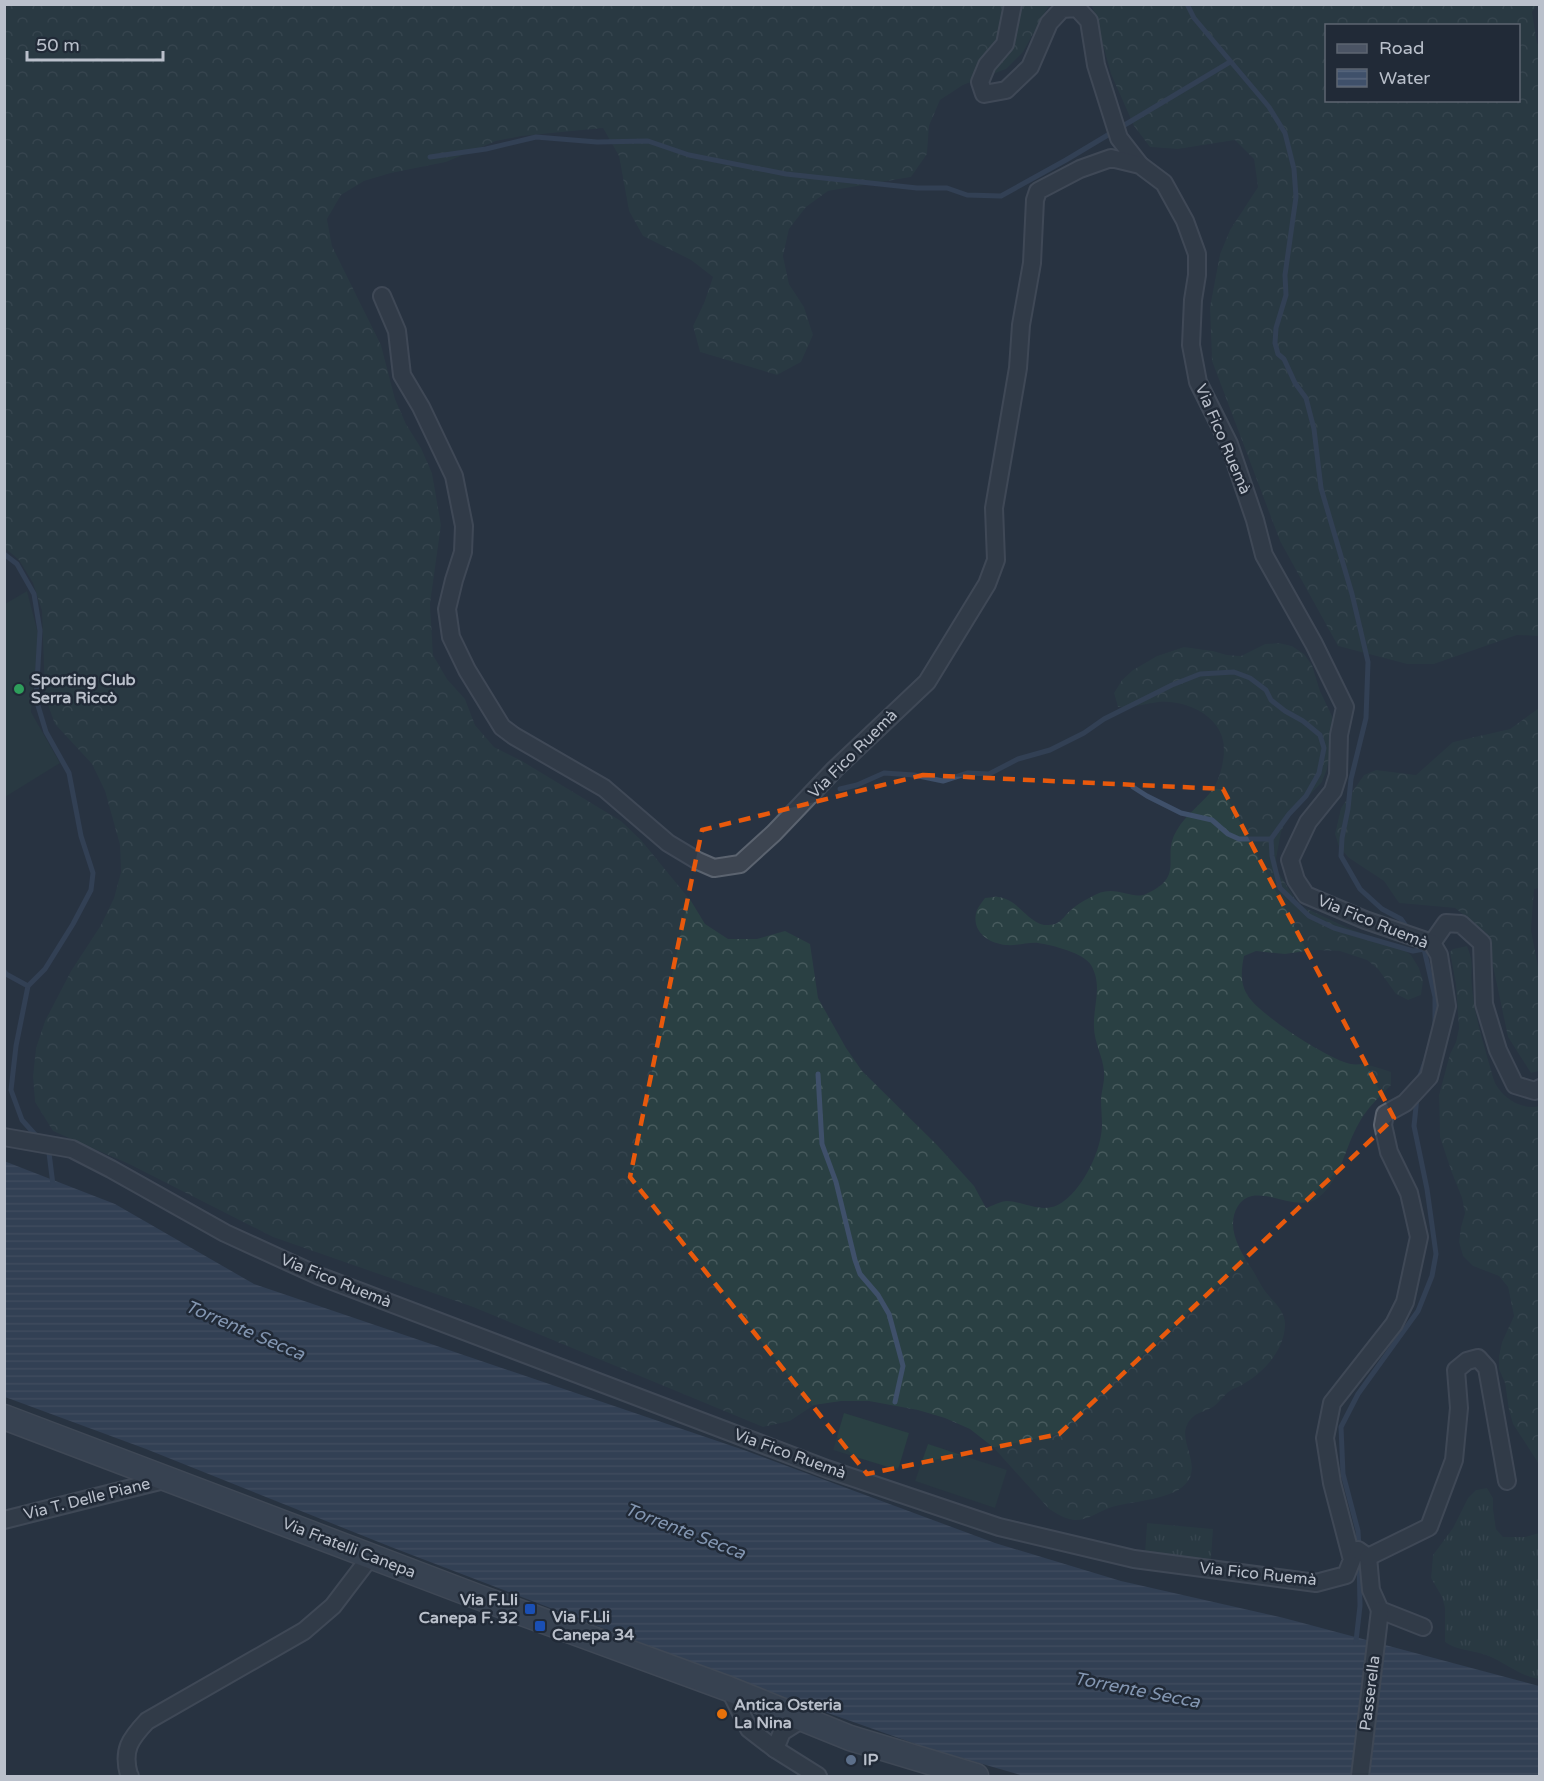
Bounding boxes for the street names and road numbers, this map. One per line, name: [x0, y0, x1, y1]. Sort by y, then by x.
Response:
street label: Via Fico Ruemà: [1191, 381, 1255, 497]
street label: Via Fico Ruemà: [804, 705, 902, 803]
street label: Via Fico Ruemà: [1315, 891, 1431, 953]
street label: Via Fico Ruemà: [278, 1250, 394, 1312]
street label: Via Fico Ruemà: [731, 1424, 849, 1484]
street label: Via T. Delle Piane: [22, 1474, 152, 1524]
street label: Via Fratelli Canepa: [279, 1513, 419, 1583]
street label: Via Fico Ruemà: [1198, 1558, 1318, 1590]
street label: Passerella: [1355, 1654, 1385, 1732]

